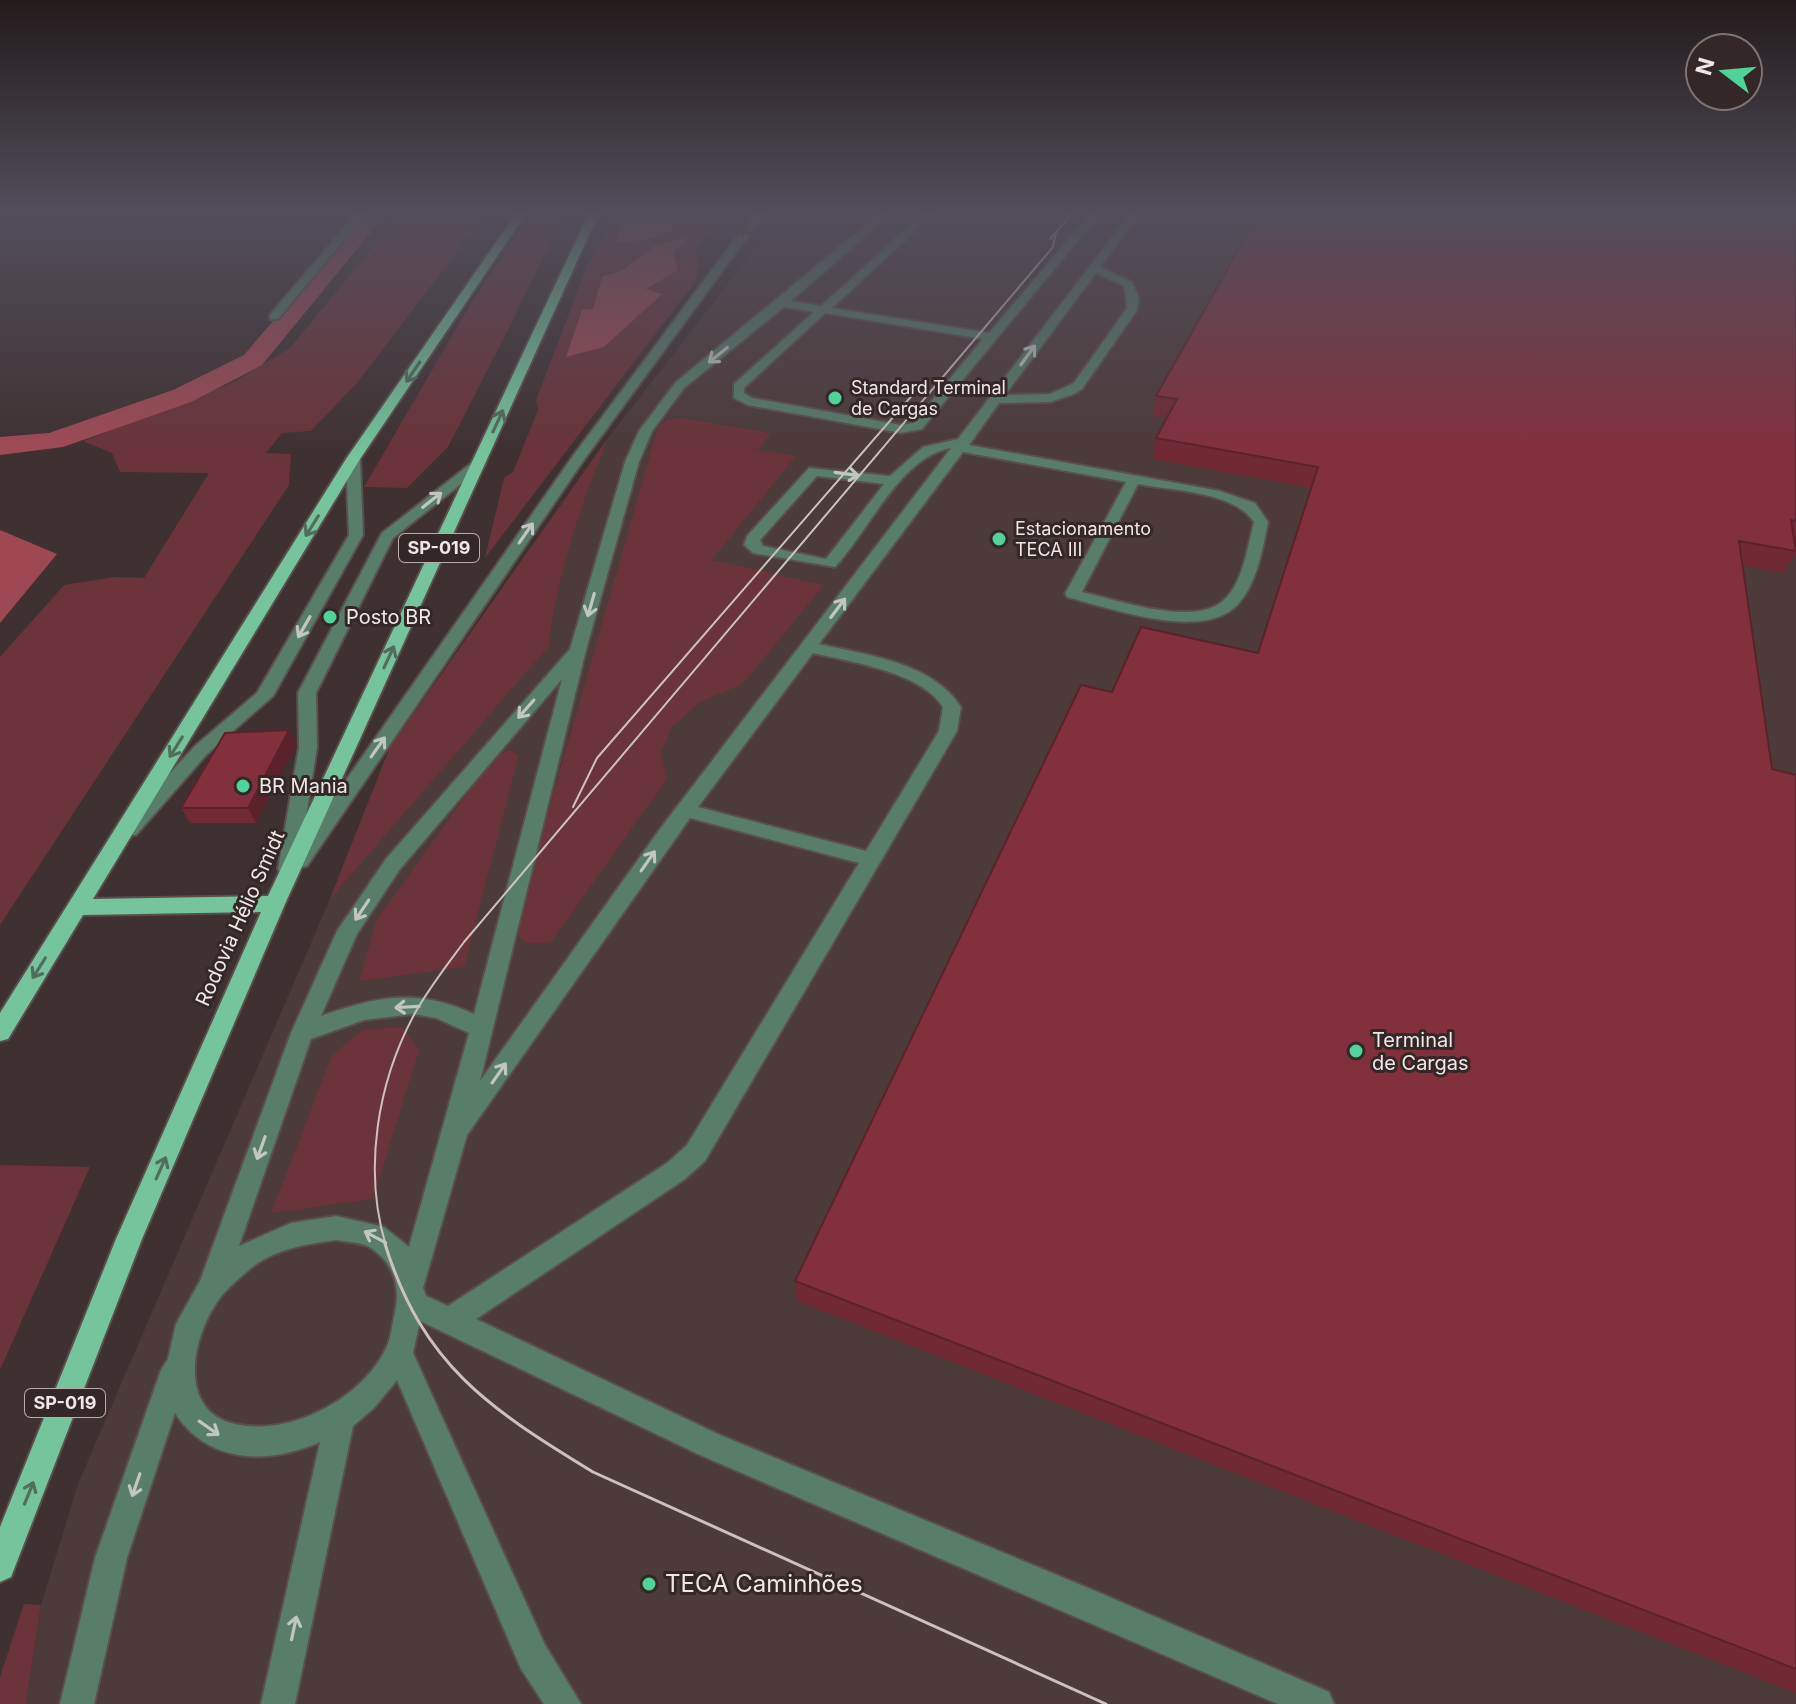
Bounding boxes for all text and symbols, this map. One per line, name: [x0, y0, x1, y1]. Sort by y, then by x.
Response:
north arrow: [1684, 32, 1764, 112]
text: N: [1690, 55, 1720, 78]
one-way arrow: [1020, 345, 1037, 367]
one-way arrow: [708, 346, 729, 364]
one-way arrow: [405, 360, 421, 383]
place label: Standard Terminal de Cargas: [851, 377, 1006, 419]
marker: Standard Terminal de Cargas: [826, 389, 844, 407]
one-way arrow: [491, 409, 506, 433]
one-way arrow: [834, 467, 860, 482]
one-way arrow: [421, 492, 442, 509]
one-way arrow: [304, 514, 321, 536]
place label: Estacionamento TECA III: [1015, 518, 1151, 560]
one-way arrow: [518, 523, 534, 545]
marker: Estacionamento TECA III: [990, 530, 1008, 548]
road number: SP-019: [399, 534, 479, 562]
one-way arrow: [583, 592, 597, 617]
one-way arrow: [830, 598, 847, 619]
place label: Posto BR: [346, 605, 431, 629]
marker: Posto BR: [321, 608, 339, 626]
one-way arrow: [296, 615, 312, 638]
one-way arrow: [382, 645, 397, 669]
one-way arrow: [518, 698, 536, 718]
one-way arrow: [168, 735, 184, 758]
one-way arrow: [370, 737, 386, 759]
place label: BR Mania: [259, 774, 348, 798]
marker: BR Mania: [234, 777, 252, 795]
street label: Rodovia Hélio Smidt: [191, 826, 290, 1009]
one-way arrow: [640, 850, 657, 872]
one-way arrow: [354, 898, 370, 920]
one-way arrow: [31, 956, 47, 979]
one-way arrow: [394, 1000, 421, 1015]
place label: Terminal de Cargas: [1372, 1028, 1469, 1075]
marker: Terminal de Cargas: [1347, 1042, 1365, 1060]
one-way arrow: [490, 1063, 507, 1084]
one-way arrow: [252, 1136, 267, 1161]
one-way arrow: [154, 1156, 169, 1181]
one-way arrow: [364, 1229, 387, 1245]
road number: SP-019: [25, 1389, 105, 1417]
one-way arrow: [197, 1420, 219, 1436]
one-way arrow: [127, 1472, 142, 1497]
one-way arrow: [23, 1481, 37, 1506]
place label: TECA Caminhões: [665, 1569, 863, 1598]
marker: TECA Caminhões: [640, 1575, 658, 1593]
one-way arrow: [287, 1615, 302, 1641]

